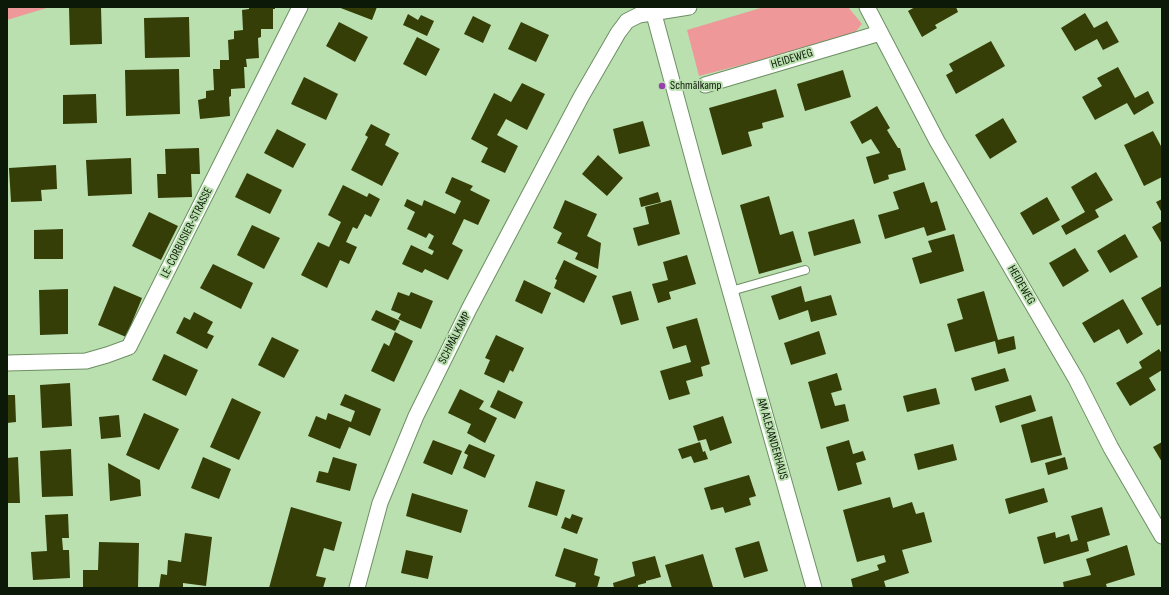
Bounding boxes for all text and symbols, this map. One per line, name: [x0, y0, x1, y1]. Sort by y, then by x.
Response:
street label: HEIDEWEG: [769, 46, 815, 72]
place label: Schmälkamp: [670, 79, 722, 93]
marker: Schmälkamp: [657, 81, 667, 91]
street label: LE-CORBUSIER-STRASSE: [158, 185, 216, 281]
street label: HEIDEWEG: [1004, 263, 1038, 307]
street label: SCHMÄLKAMP: [436, 310, 474, 366]
street label: AM ALEXANDERHAUS: [754, 397, 790, 481]

